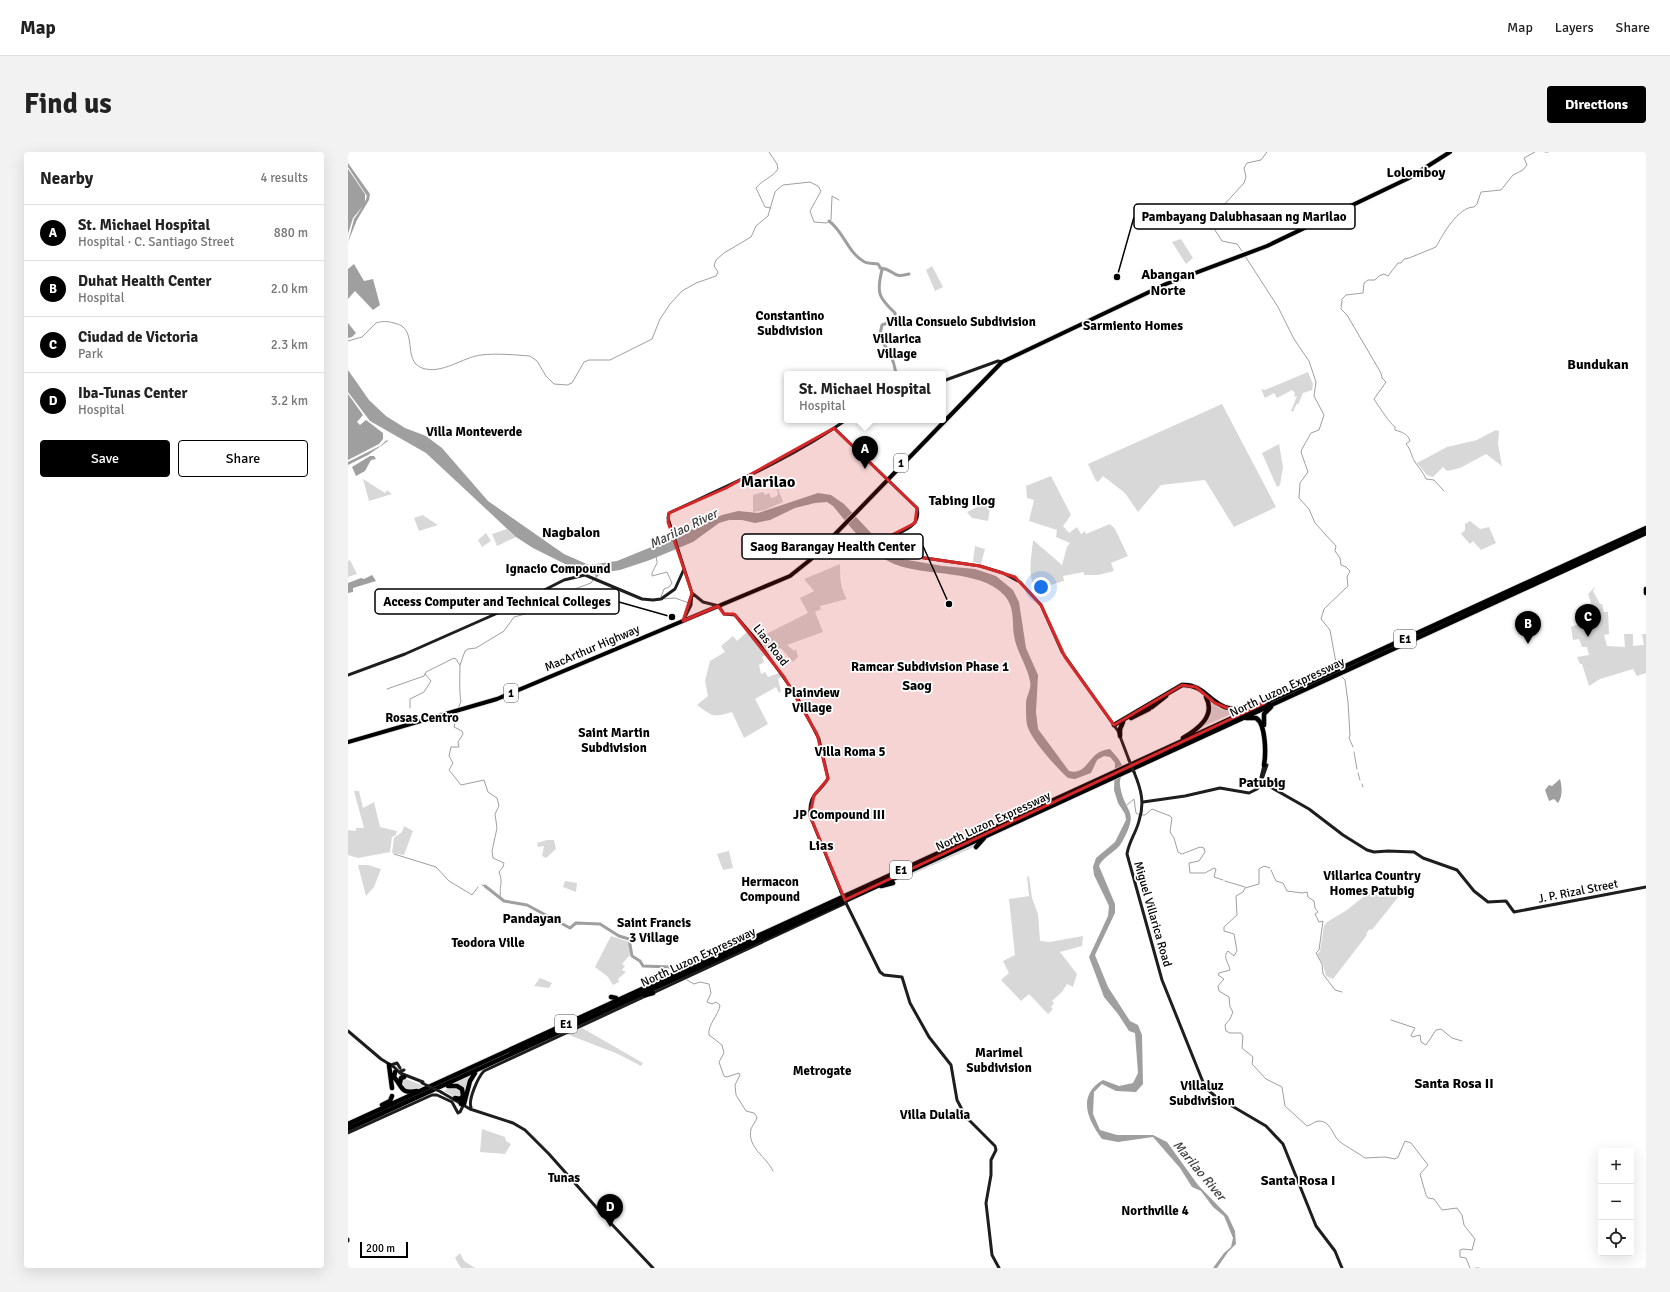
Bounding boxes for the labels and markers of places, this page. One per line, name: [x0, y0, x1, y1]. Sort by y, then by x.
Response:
callout: Pambayang Dalubhasaan ng Marilao: [1134, 204, 1355, 229]
pin: A: [852, 436, 878, 469]
callout: Saog Barangay Health Center: [742, 534, 923, 559]
callout: Access Computer and Technical Colleges: [375, 589, 619, 614]
pin: C: [1575, 604, 1601, 637]
pin: B: [1515, 611, 1541, 644]
pin: D: [597, 1194, 623, 1227]

